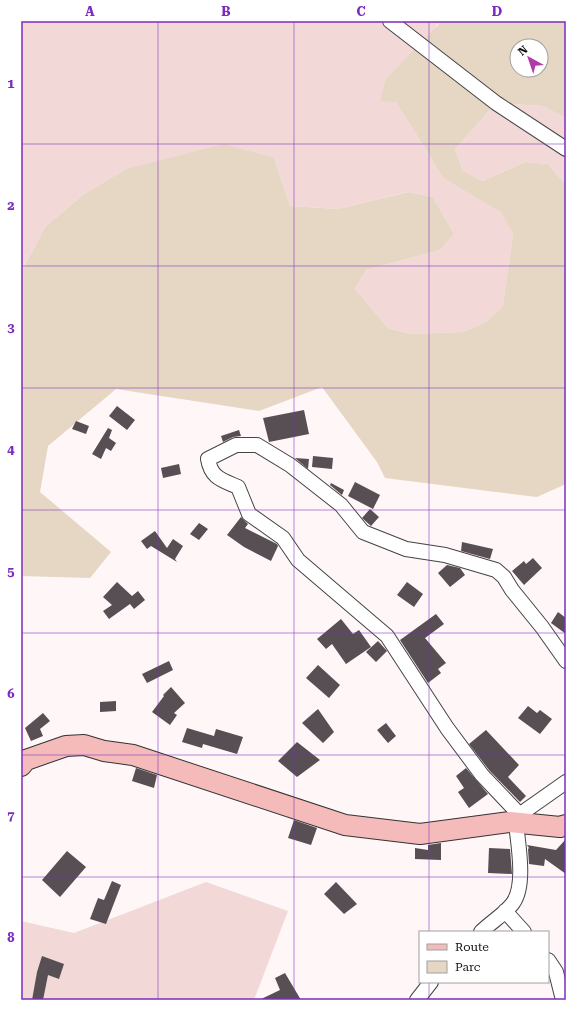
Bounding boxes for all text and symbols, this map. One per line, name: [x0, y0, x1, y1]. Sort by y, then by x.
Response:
text: A: [85, 4, 95, 19]
text: B: [221, 4, 231, 19]
text: C: [356, 4, 366, 19]
text: D: [492, 4, 502, 19]
north arrow: [509, 38, 549, 78]
text: N: [515, 43, 531, 58]
text: 1: [7, 76, 15, 91]
text: 2: [7, 198, 15, 213]
text: 3: [7, 320, 15, 335]
text: 4: [7, 442, 15, 457]
text: 5: [7, 564, 15, 579]
text: 6: [7, 686, 15, 701]
text: 7: [7, 808, 15, 823]
text: 8: [7, 930, 15, 945]
legend: [419, 931, 549, 983]
text: Route: [455, 940, 489, 954]
text: Parc: [455, 960, 481, 974]

